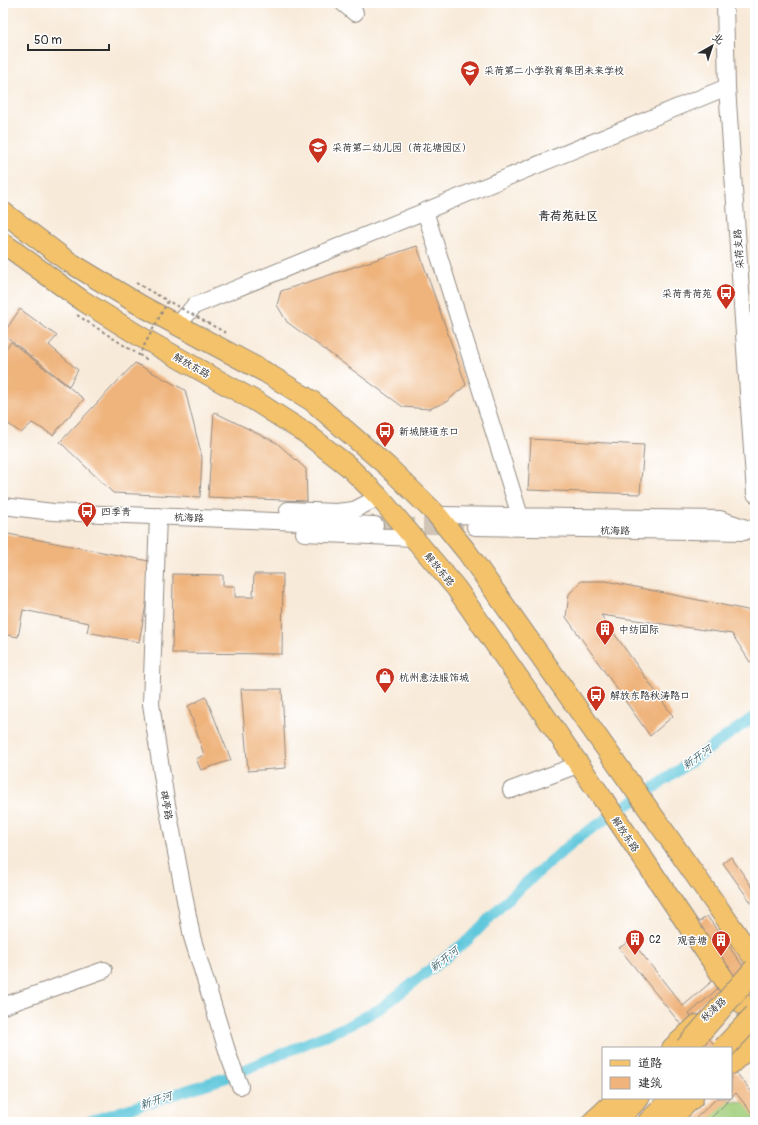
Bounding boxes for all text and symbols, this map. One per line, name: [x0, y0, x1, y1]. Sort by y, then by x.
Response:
scale bar: [28, 26, 109, 52]
north arrow: [692, 26, 732, 66]
text: 北: [710, 30, 726, 47]
text: 50 m: [34, 33, 62, 48]
school or university icon: 采荷第二小学教育集团未来学校: [459, 59, 481, 87]
place label: 采荷第二小学教育集团未来学校: [484, 65, 624, 77]
school or university icon: 采荷第二幼儿园（荷花塘园区）: [307, 136, 329, 164]
place label: 采荷第二幼儿园（荷花塘园区）: [332, 142, 472, 154]
district label: 青荷苑社区: [538, 209, 598, 224]
street label: 采荷支路: [732, 229, 746, 269]
bus stop icon: 采荷青荷苑: [715, 282, 737, 310]
place label: 采荷青荷苑: [662, 288, 712, 300]
street label: 解放东路: [171, 351, 212, 381]
bus stop icon: 新城隧道东口: [374, 420, 396, 448]
place label: 新城隧道东口: [399, 426, 459, 438]
bus stop icon: 四季青: [76, 500, 98, 528]
place label: 四季青: [101, 506, 131, 518]
street label: 杭海路: [174, 511, 204, 525]
street label: 杭海路: [600, 525, 630, 537]
street label: 解放东路: [422, 550, 457, 589]
building icon: 中纺国际: [594, 618, 616, 646]
place label: 中纺国际: [619, 624, 659, 636]
shop icon: 杭州意法服饰城: [374, 666, 396, 694]
place label: 杭州意法服饰城: [399, 672, 469, 684]
bus stop icon: 解放东路秋涛路口: [585, 684, 607, 712]
place label: 解放东路秋涛路口: [610, 690, 690, 702]
water label: 新开河: [680, 741, 716, 772]
street label: 碑亭路: [158, 789, 175, 821]
street label: 解放东路: [609, 815, 641, 854]
building icon: C2: [624, 928, 646, 956]
building icon: 观音塘: [710, 929, 732, 957]
place label: C2: [649, 934, 661, 946]
place label: 观音塘: [677, 935, 707, 947]
water label: 新开河: [427, 943, 463, 975]
street label: 秋涛路: [699, 995, 729, 1024]
legend: [602, 1047, 732, 1099]
text: 道路: [638, 1056, 662, 1071]
text: 建筑: [638, 1076, 662, 1091]
water label: 新开河: [138, 1089, 176, 1112]

